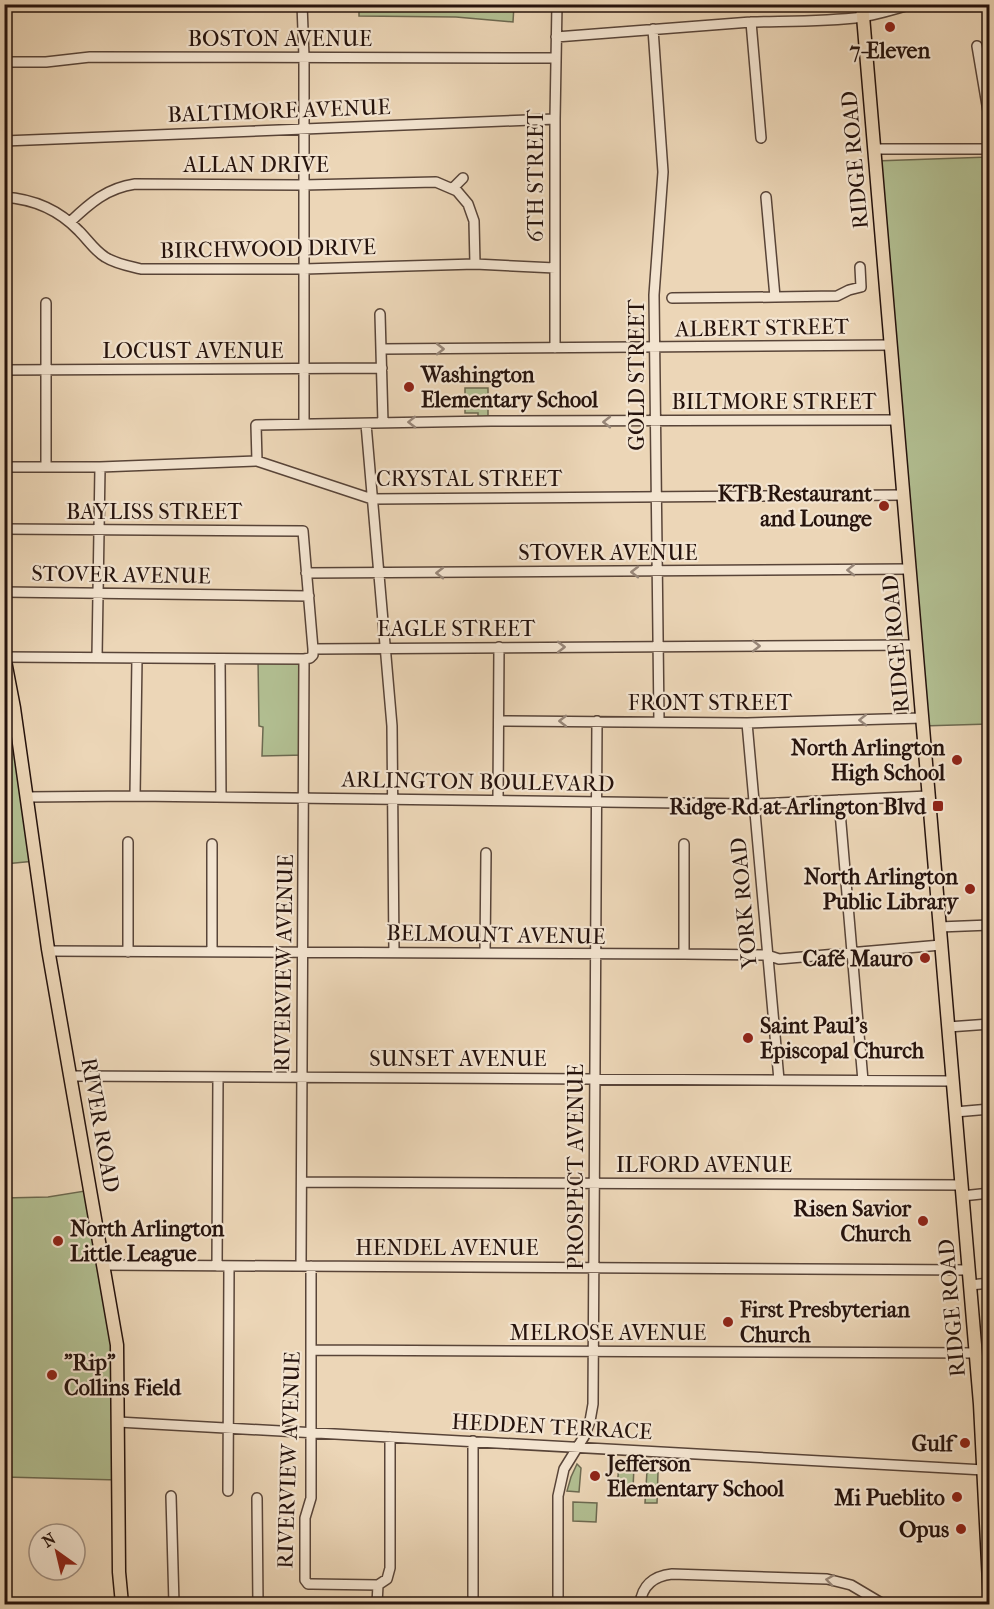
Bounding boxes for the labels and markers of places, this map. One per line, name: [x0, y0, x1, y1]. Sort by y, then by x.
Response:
marker: 7-Eleven: [883, 20, 897, 34]
place label: 7-Eleven: [849, 38, 931, 64]
place label: Washington Elementary School: [420, 362, 599, 413]
marker: Washington Elementary School: [402, 380, 416, 394]
place label: KTB Restaurant and Lounge: [718, 481, 873, 532]
marker: KTB Restaurant and Lounge: [877, 499, 891, 513]
place label: North Arlington High School: [791, 735, 946, 786]
marker: North Arlington High School: [950, 753, 964, 767]
place label: Ridge Rd at Arlington Blvd: [669, 794, 927, 820]
marker: Ridge Rd at Arlington Blvd: [931, 799, 945, 813]
place label: North Arlington Public Library: [804, 864, 959, 915]
marker: North Arlington Public Library: [963, 882, 977, 896]
place label: Café Mauro: [802, 946, 913, 972]
marker: Café Mauro: [918, 951, 932, 965]
place label: Saint Paul's Episcopal Church: [760, 1013, 925, 1064]
marker: Saint Paul's Episcopal Church: [741, 1031, 755, 1045]
place label: Risen Savior Church: [793, 1196, 912, 1247]
marker: Risen Savior Church: [916, 1214, 930, 1228]
place label: North Arlington Little League: [70, 1216, 224, 1267]
marker: North Arlington Little League: [51, 1234, 65, 1248]
place label: First Presbyterian Church: [739, 1297, 910, 1348]
marker: First Presbyterian Church: [721, 1315, 735, 1329]
place label: "Rip" Collins Field: [64, 1350, 182, 1401]
marker: "Rip" Collins Field: [45, 1368, 59, 1382]
place label: Gulf: [912, 1431, 958, 1457]
marker: Gulf: [958, 1436, 972, 1450]
place label: Jefferson Elementary School: [605, 1451, 785, 1502]
marker: Jefferson Elementary School: [588, 1469, 602, 1483]
place label: Mi Pueblito: [833, 1485, 945, 1511]
marker: Mi Pueblito: [950, 1490, 964, 1504]
place label: Opus: [899, 1517, 949, 1543]
marker: Opus: [954, 1522, 968, 1536]

